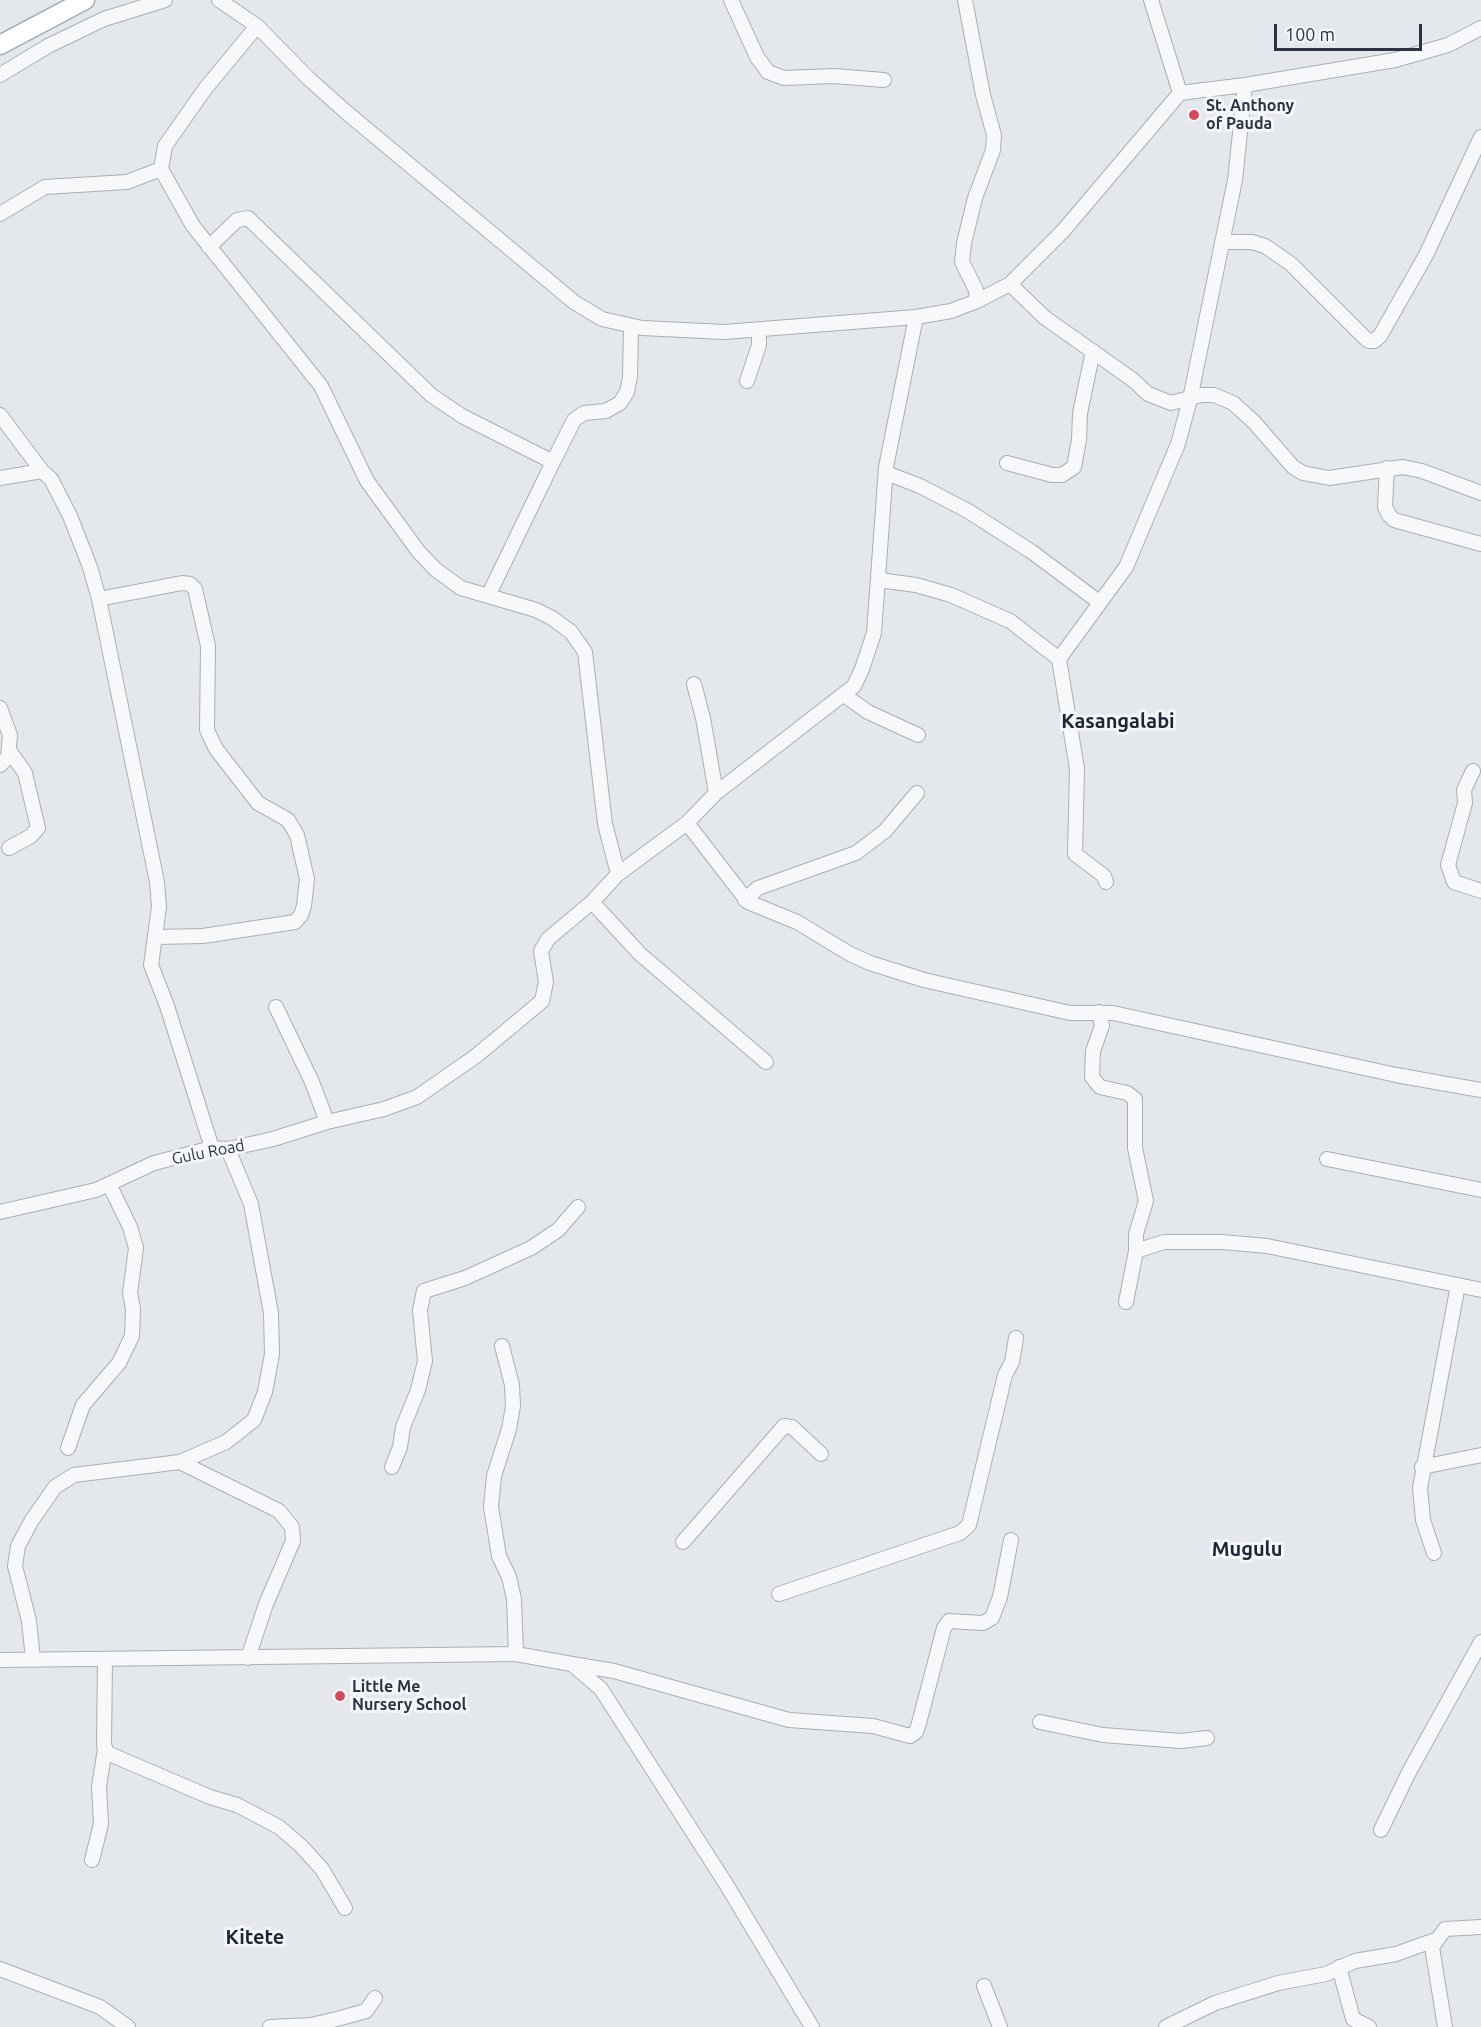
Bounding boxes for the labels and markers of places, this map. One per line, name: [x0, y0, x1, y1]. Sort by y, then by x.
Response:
place label: St. Anthony of Pauda: [1206, 96, 1294, 134]
marker: St. Anthony of Pauda: [1187, 108, 1201, 122]
place label: Little Me Nursery School: [352, 1677, 466, 1715]
marker: Little Me Nursery School: [333, 1689, 347, 1703]

